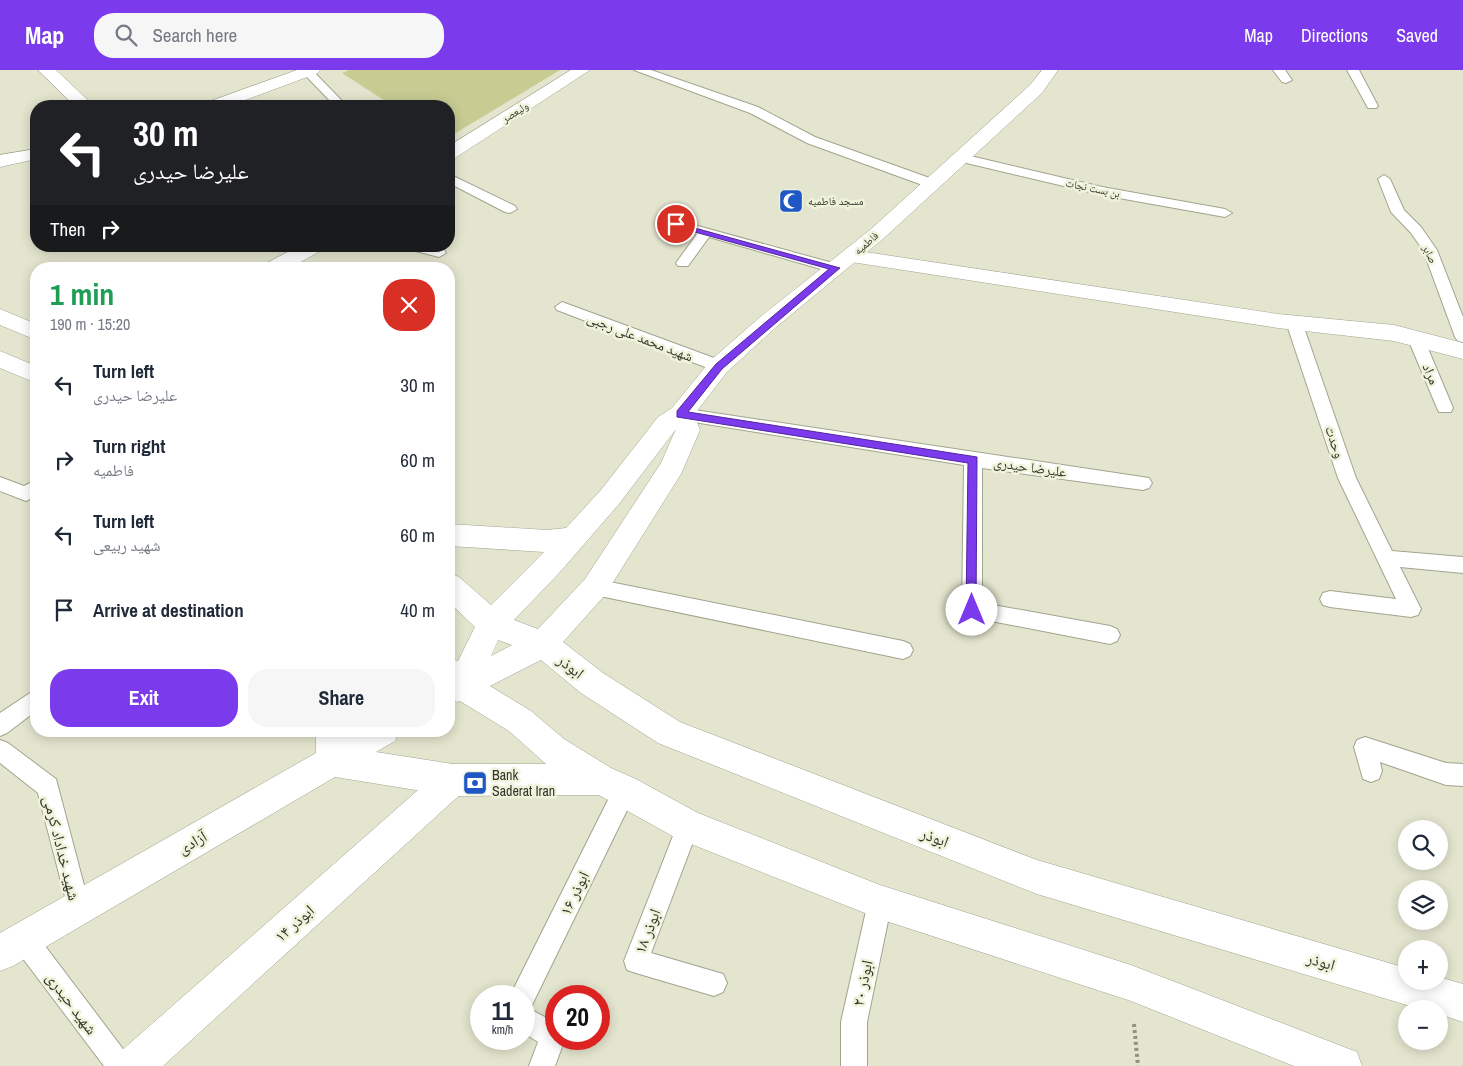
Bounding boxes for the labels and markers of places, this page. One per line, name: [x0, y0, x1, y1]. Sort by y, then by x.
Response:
mosque icon: مسجد فاطمیه: [778, 188, 804, 214]
place label: مسجد فاطمیه: [808, 194, 864, 208]
pin: [655, 203, 697, 245]
place label: Bank Saderat Iran: [492, 766, 555, 800]
bank icon: Bank Saderat Iran: [462, 770, 488, 796]

